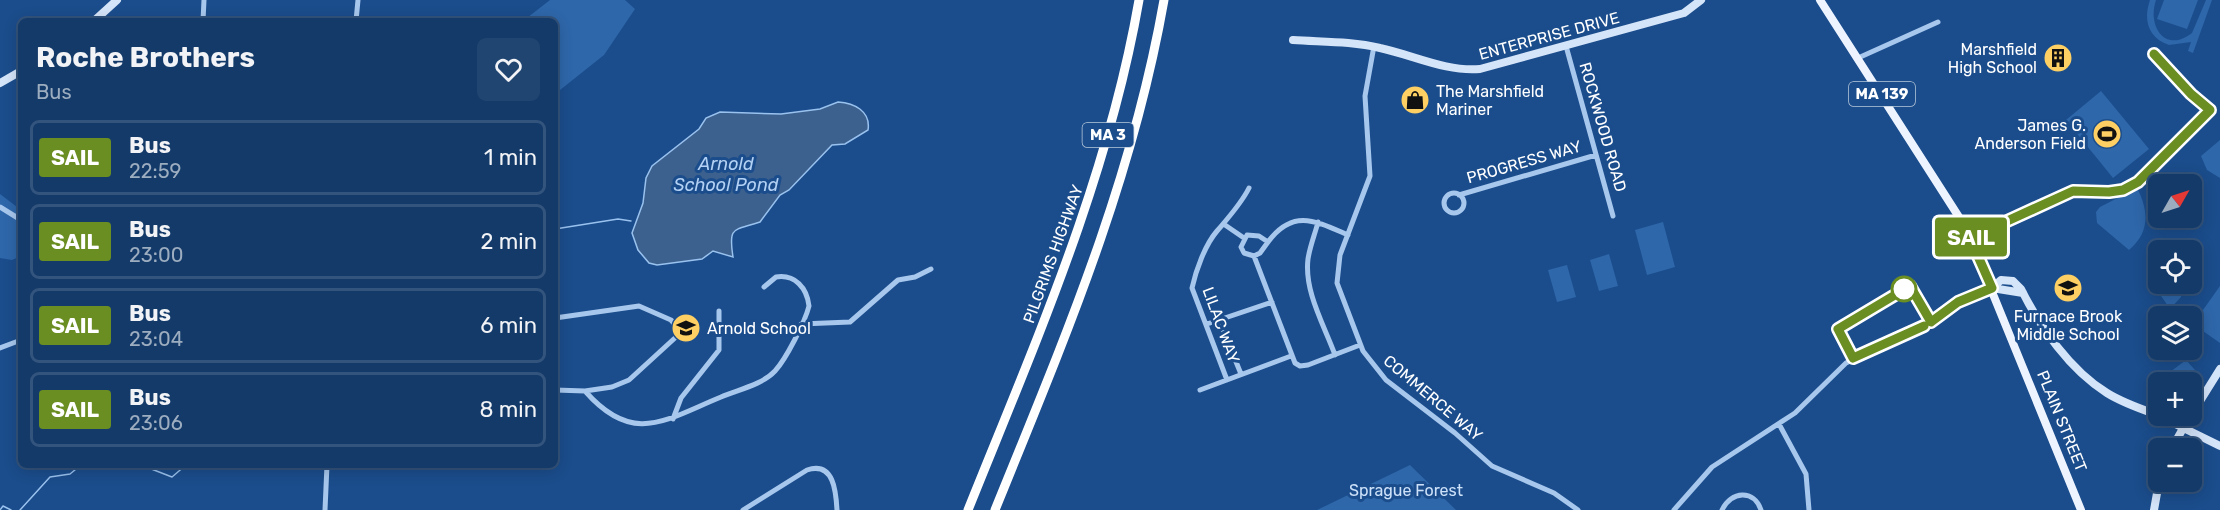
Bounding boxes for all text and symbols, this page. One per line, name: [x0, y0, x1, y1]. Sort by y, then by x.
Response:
street label: ENTERPRISE DRIVE: [1477, 8, 1621, 64]
button: heart: [477, 38, 540, 101]
place label: Marshfield High School: [1948, 40, 2037, 77]
text: Roche Brothers: [36, 41, 255, 74]
building icon: Marshfield High School: [2042, 42, 2074, 74]
street label: ROCKWOOD ROAD: [1575, 60, 1631, 194]
text: Bus: [36, 80, 72, 104]
place label: The Marshfield Mariner: [1436, 82, 1544, 119]
road number: MA 139: [1849, 82, 1915, 106]
shop icon: The Marshfield Mariner: [1399, 84, 1431, 116]
place label: James G. Anderson Field: [1974, 116, 2086, 153]
sports icon: James G. Anderson Field: [2091, 118, 2123, 150]
road number: MA 3: [1082, 123, 1134, 147]
text: Bus: [129, 132, 171, 159]
street label: PROGRESS WAY: [1464, 137, 1584, 187]
text: 1 min: [484, 144, 537, 171]
text: SAIL: [51, 145, 99, 170]
water label: Arnold School Pond: [674, 153, 779, 196]
text: 22:59: [129, 159, 181, 183]
north arrow: [2148, 174, 2202, 228]
map controls: [2148, 174, 2202, 492]
street label: PILGRIMS HIGHWAY: [1019, 182, 1087, 326]
text: Bus: [129, 216, 171, 243]
line badge: SAIL: [1929, 218, 2013, 256]
text: SAIL: [1947, 225, 1995, 250]
text: 2 min: [480, 228, 537, 255]
text: SAIL: [51, 229, 99, 254]
button: locate: [2148, 240, 2202, 294]
text: 23:00: [129, 243, 183, 267]
school or university icon: Furnace Brook Middle School: [2052, 272, 2084, 304]
unlabelled marker: [1891, 276, 1917, 302]
street label: LILAC WAY: [1198, 284, 1244, 366]
text: Bus: [129, 300, 171, 327]
button: layers: [2148, 306, 2202, 360]
place label: Furnace Brook Middle School: [2014, 307, 2123, 344]
text: 6 min: [480, 312, 537, 339]
school or university icon: Arnold School: [670, 312, 702, 344]
text: SAIL: [51, 313, 99, 338]
place label: Arnold School: [707, 319, 811, 338]
text: 23:04: [129, 327, 183, 351]
street label: COMMERCE WAY: [1380, 351, 1486, 445]
street label: PLAIN STREET: [2033, 368, 2091, 474]
button: +: [2148, 372, 2202, 426]
text: Bus: [129, 384, 171, 411]
text: 8 min: [479, 396, 537, 423]
text: SAIL: [51, 397, 99, 422]
text: 23:06: [129, 411, 183, 435]
button: −: [2148, 438, 2202, 492]
park label: Sprague Forest: [1349, 481, 1463, 500]

